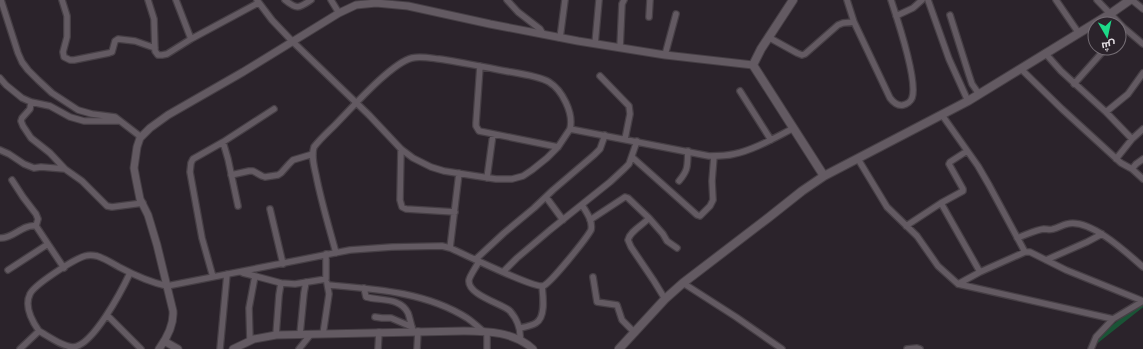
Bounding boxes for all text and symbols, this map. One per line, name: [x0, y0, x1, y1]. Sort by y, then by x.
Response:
north arrow: [1087, 16, 1127, 56]
text: ش: [1100, 38, 1116, 53]

